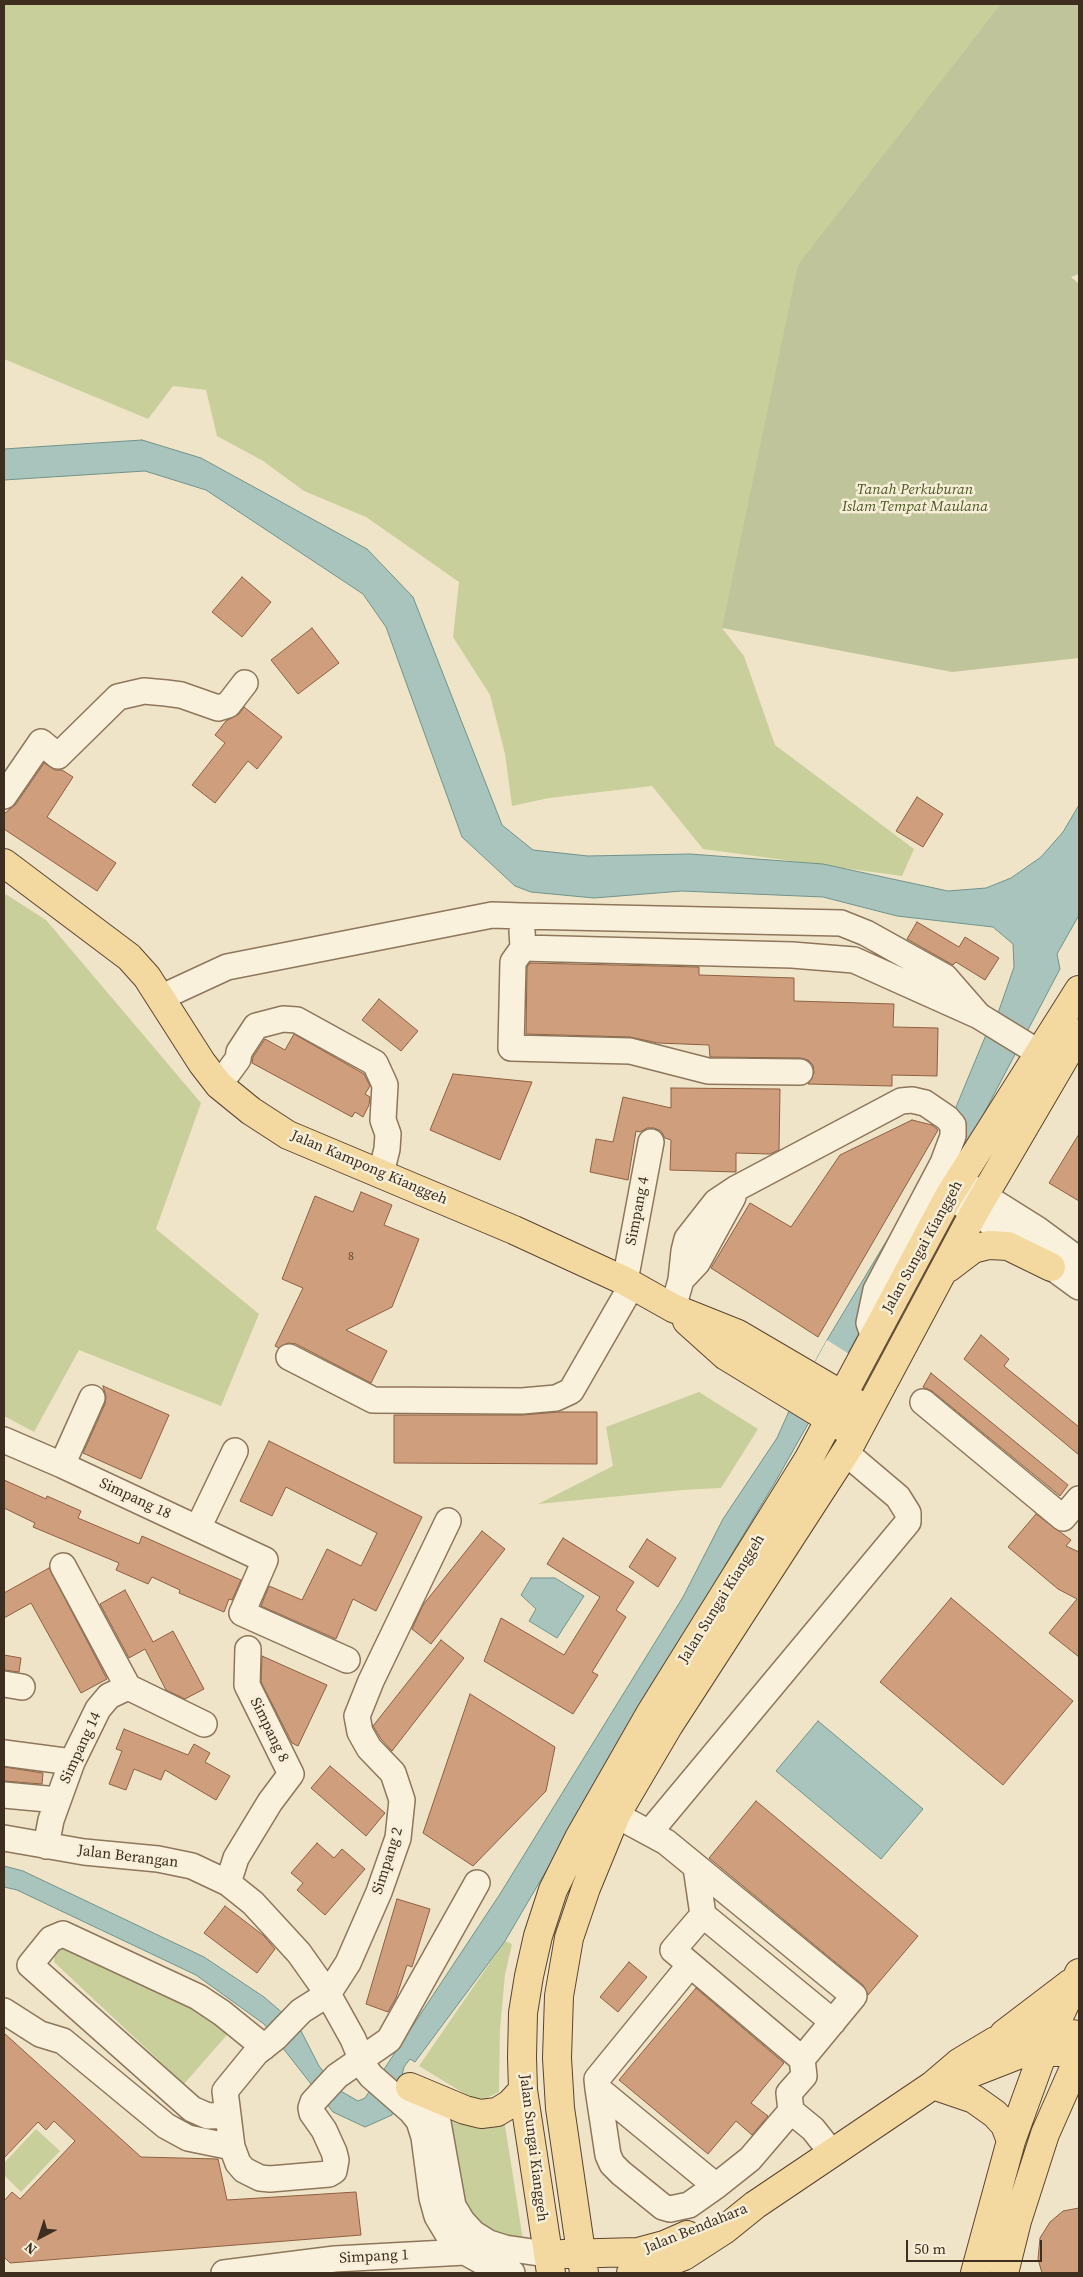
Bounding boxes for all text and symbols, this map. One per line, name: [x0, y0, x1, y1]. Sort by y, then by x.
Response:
park label: Tanah Perkuburan Islam Tempat Maulana: [842, 481, 988, 516]
street label: Jalan Kampong Kianggeh: [288, 1127, 450, 1209]
street label: Simpang 4: [623, 1175, 653, 1247]
street label: Jalan Sungai Kianggeh: [879, 1178, 967, 1316]
house number: 8: [348, 1250, 354, 1264]
street label: Simpang 18: [96, 1475, 174, 1523]
street label: Jalan Sungai Kianggeh: [675, 1531, 769, 1667]
street label: Simpang 8: [246, 1695, 292, 1765]
street label: Simpang 14: [57, 1709, 105, 1787]
street label: Simpang 2: [369, 1825, 407, 1897]
street label: Jalan Berangan: [77, 1842, 179, 1872]
street label: Jalan Sungai Kianggeh: [515, 2073, 551, 2223]
street label: Jalan Bendahara: [642, 2200, 750, 2258]
north arrow: [15, 2212, 65, 2262]
scale bar: [908, 2230, 1044, 2262]
text: N: [20, 2238, 41, 2259]
text: 50 m: [914, 2238, 946, 2259]
street label: Simpang 1: [339, 2246, 409, 2268]

